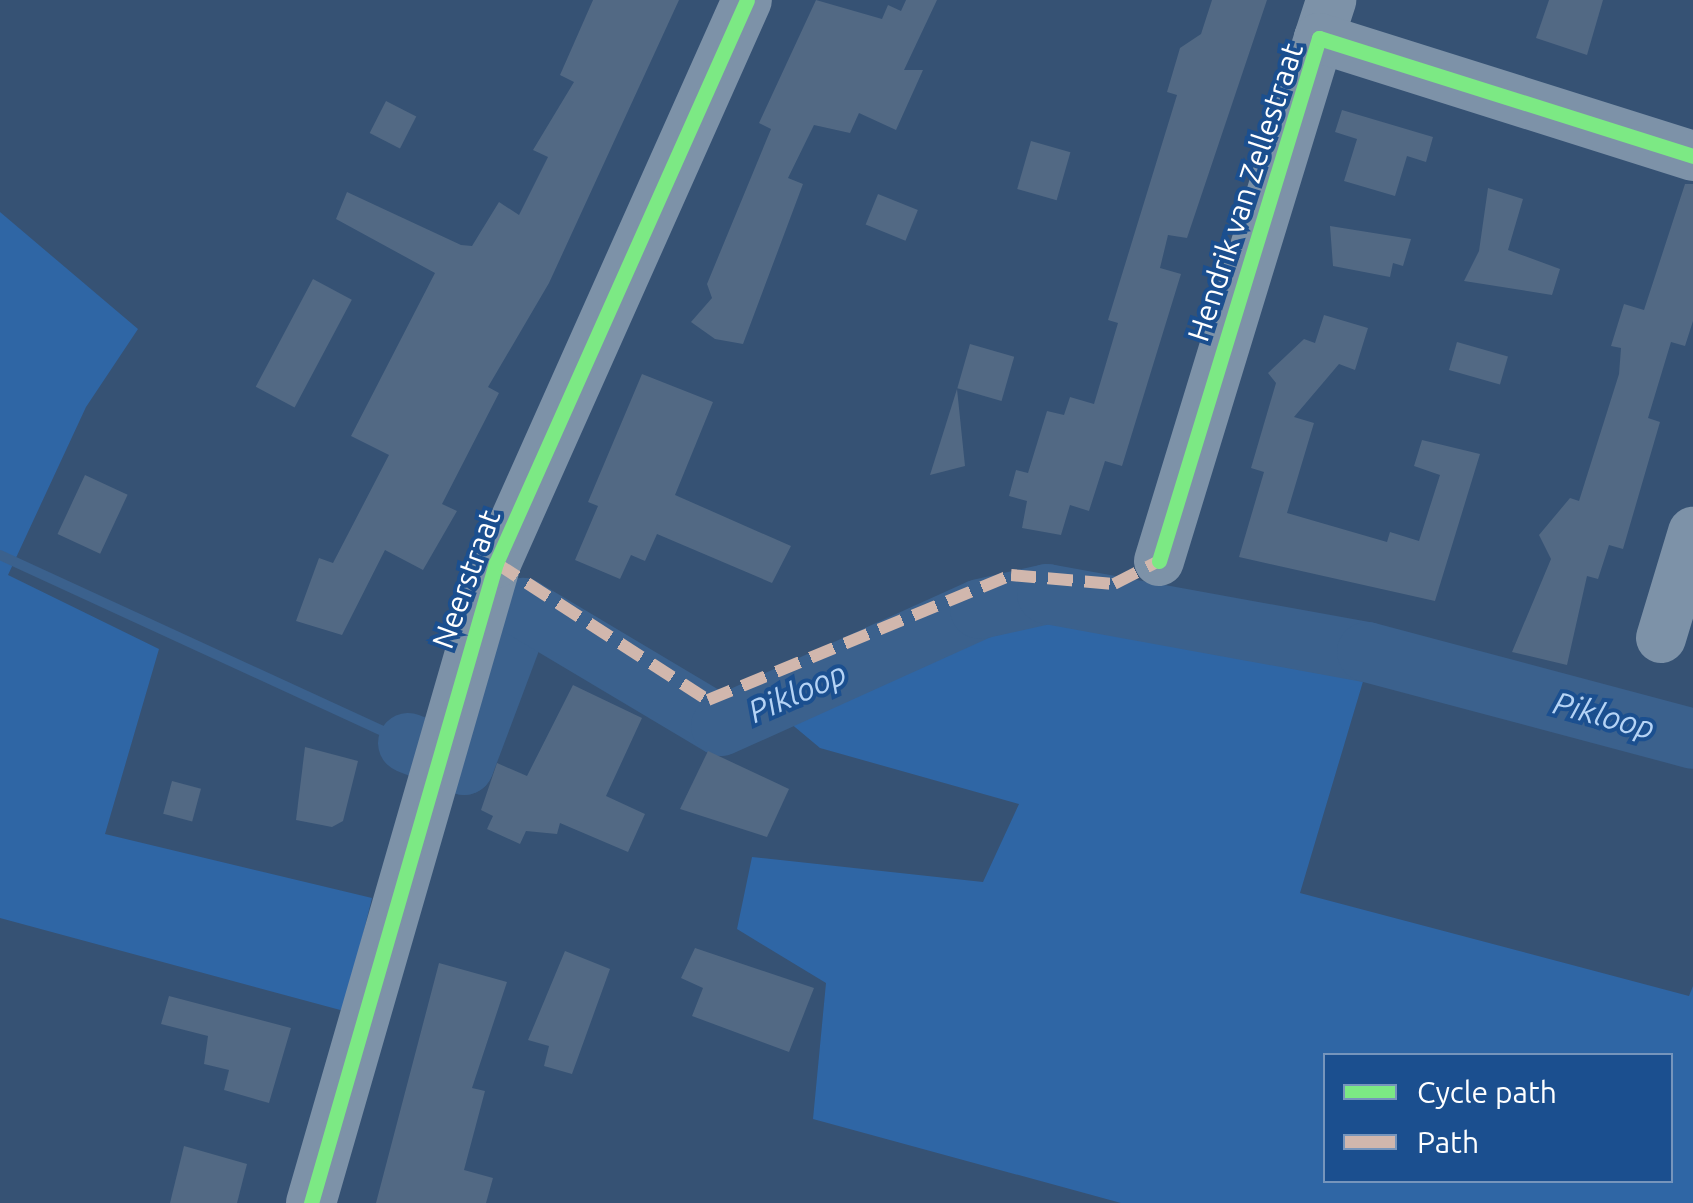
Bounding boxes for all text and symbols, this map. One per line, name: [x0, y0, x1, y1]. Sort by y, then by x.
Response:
street label: Hendrik van Zellestraat: [1180, 38, 1310, 346]
street label: Neerstraat: [424, 505, 508, 653]
water label: Pikloop: [742, 653, 852, 731]
water label: Pikloop: [1549, 683, 1659, 747]
legend: [1323, 1053, 1673, 1183]
text: Cycle path: [1417, 1075, 1557, 1109]
text: Path: [1417, 1125, 1479, 1159]

